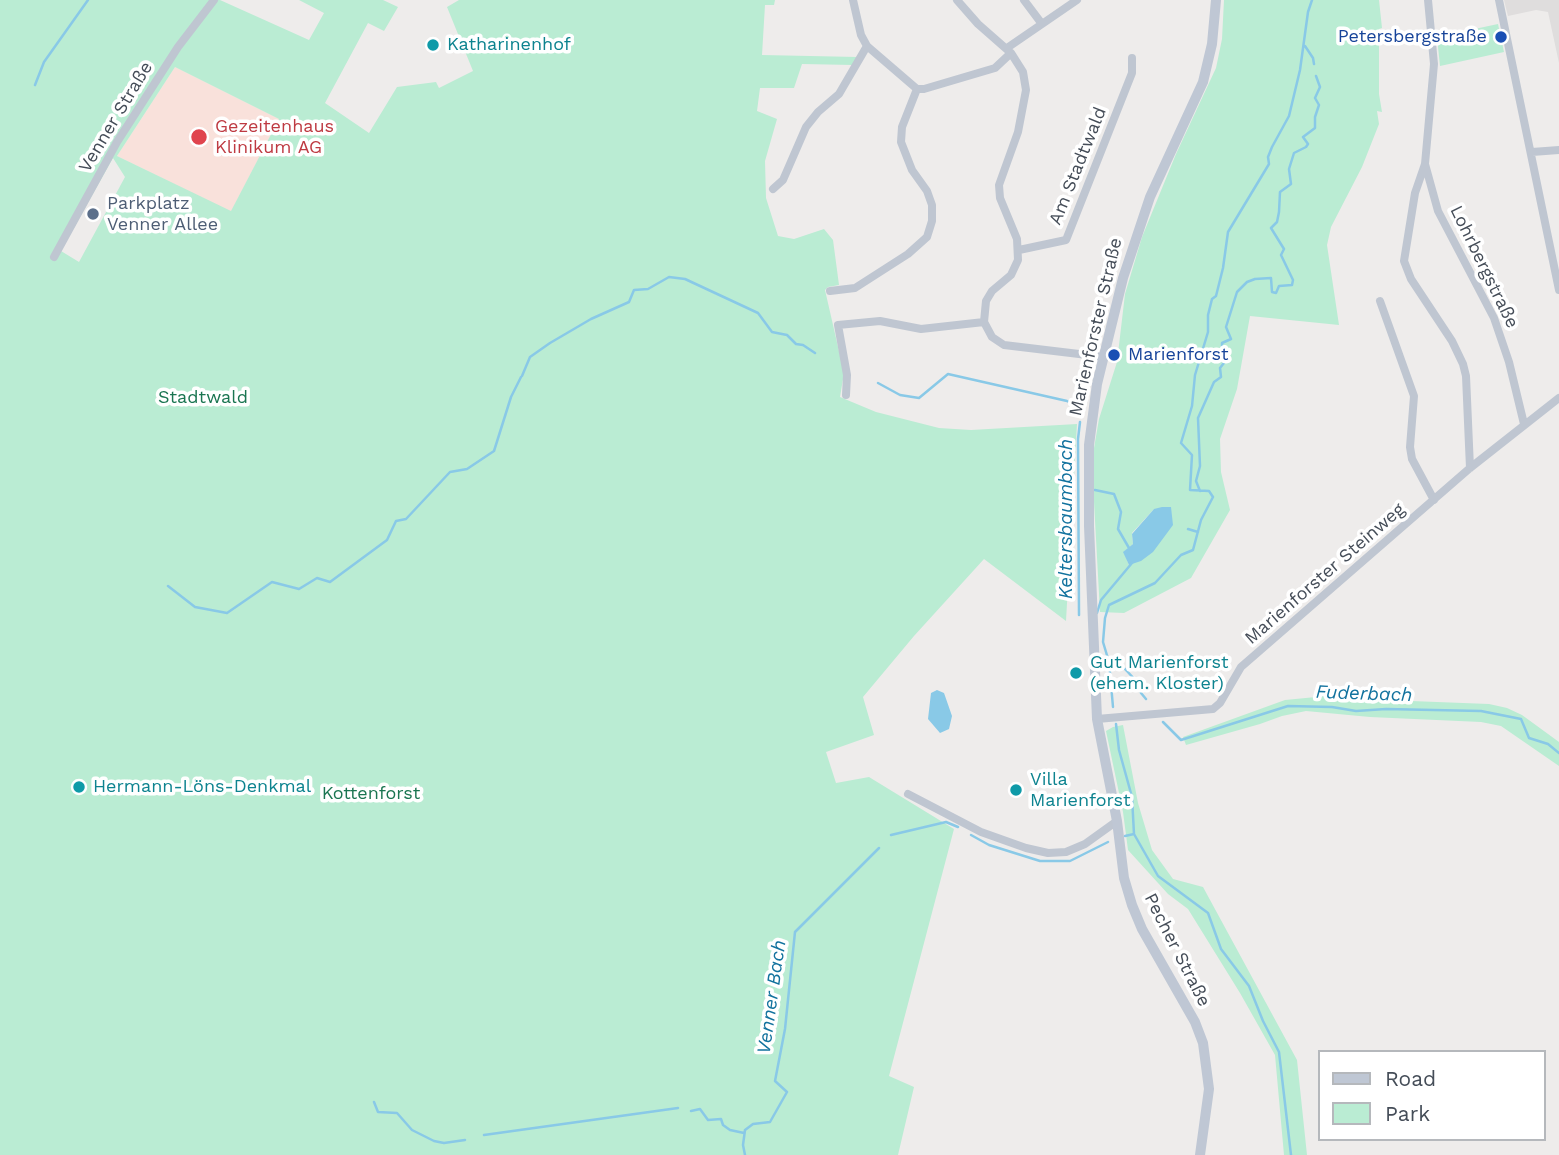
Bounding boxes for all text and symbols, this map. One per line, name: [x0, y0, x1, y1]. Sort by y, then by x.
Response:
place label: Petersbergstraße: [1338, 26, 1487, 48]
marker: Petersbergstraße: [1493, 29, 1509, 45]
place label: Katharinenhof: [447, 34, 571, 56]
marker: Katharinenhof: [425, 37, 441, 53]
street label: Venner Straße: [74, 58, 158, 176]
street label: Am Stadtwald: [1045, 104, 1111, 228]
place label: Gezeitenhaus Klinikum AG: [215, 116, 334, 158]
marker: Gezeitenhaus Klinikum AG: [189, 127, 209, 147]
place label: Parkplatz Venner Allee: [107, 193, 218, 235]
street label: Lohrbergstraße: [1445, 202, 1523, 332]
marker: Parkplatz Venner Allee: [85, 206, 101, 222]
street label: Marienforster Straße: [1065, 236, 1127, 418]
place label: Marienforst: [1128, 344, 1229, 366]
marker: Marienforst: [1106, 347, 1122, 363]
park label: Stadtwald: [158, 387, 248, 409]
water label: Keltersbaumbach: [1055, 439, 1077, 599]
street label: Marienforster Steinweg: [1241, 499, 1409, 649]
place label: Gut Marienforst (ehem. Kloster): [1090, 652, 1228, 694]
marker: Gut Marienforst (ehem. Kloster): [1068, 665, 1084, 681]
water label: Fuderbach: [1315, 681, 1413, 707]
place label: Villa Marienforst: [1030, 769, 1131, 812]
place label: Hermann-Löns-Denkmal: [93, 776, 311, 798]
marker: Hermann-Löns-Denkmal: [71, 779, 87, 795]
marker: Villa Marienforst: [1008, 782, 1024, 798]
park label: Kottenforst: [322, 783, 420, 805]
street label: Pecher Straße: [1139, 890, 1215, 1010]
water label: Venner Bach: [753, 939, 791, 1055]
legend: [1318, 1050, 1545, 1141]
text: Road: [1385, 1066, 1436, 1091]
text: Park: [1385, 1101, 1430, 1126]

